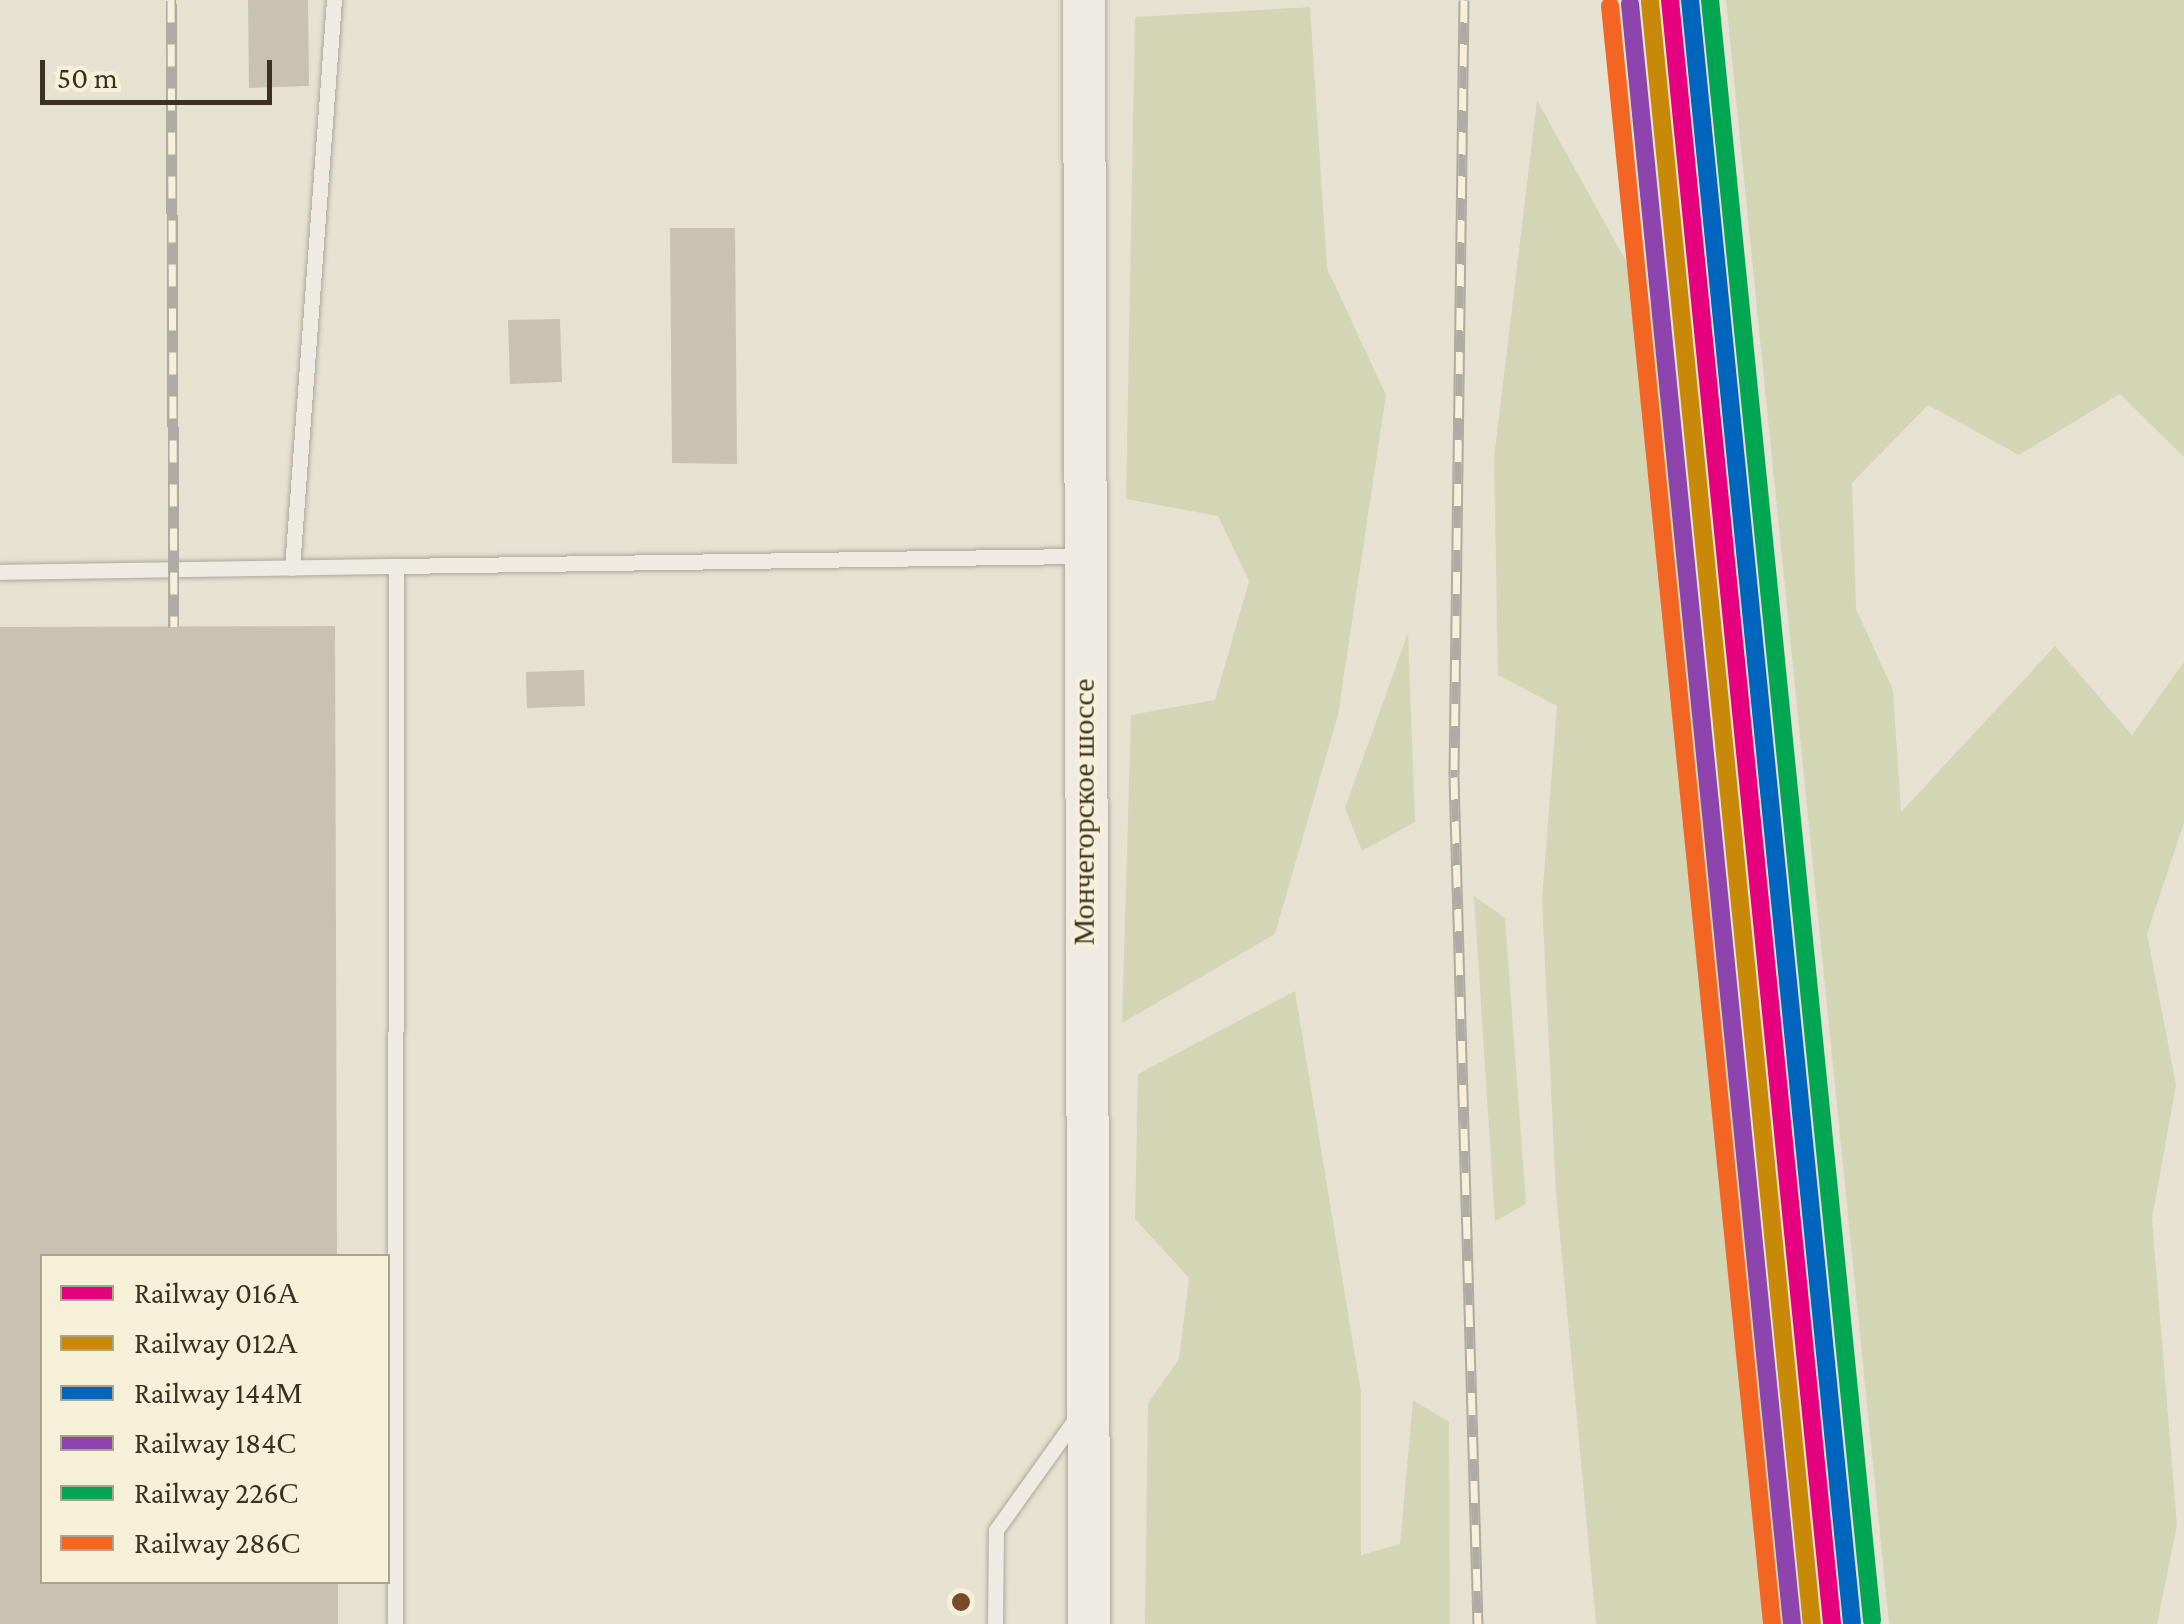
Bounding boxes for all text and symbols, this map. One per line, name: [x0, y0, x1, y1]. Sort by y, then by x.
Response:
scale bar: [45, 40, 278, 102]
text: 50 m: [57, 61, 118, 94]
street label: Мончегорское шоссе: [1066, 679, 1102, 945]
legend: [40, 1254, 390, 1584]
text: Railway 016А: [134, 1276, 299, 1309]
text: Railway 012А: [134, 1326, 298, 1359]
text: Railway 144М: [134, 1376, 302, 1409]
text: Railway 184С: [134, 1426, 297, 1459]
text: Railway 226С: [134, 1476, 299, 1509]
text: Railway 286С: [134, 1526, 301, 1559]
unlabelled marker: [951, 1592, 971, 1612]

